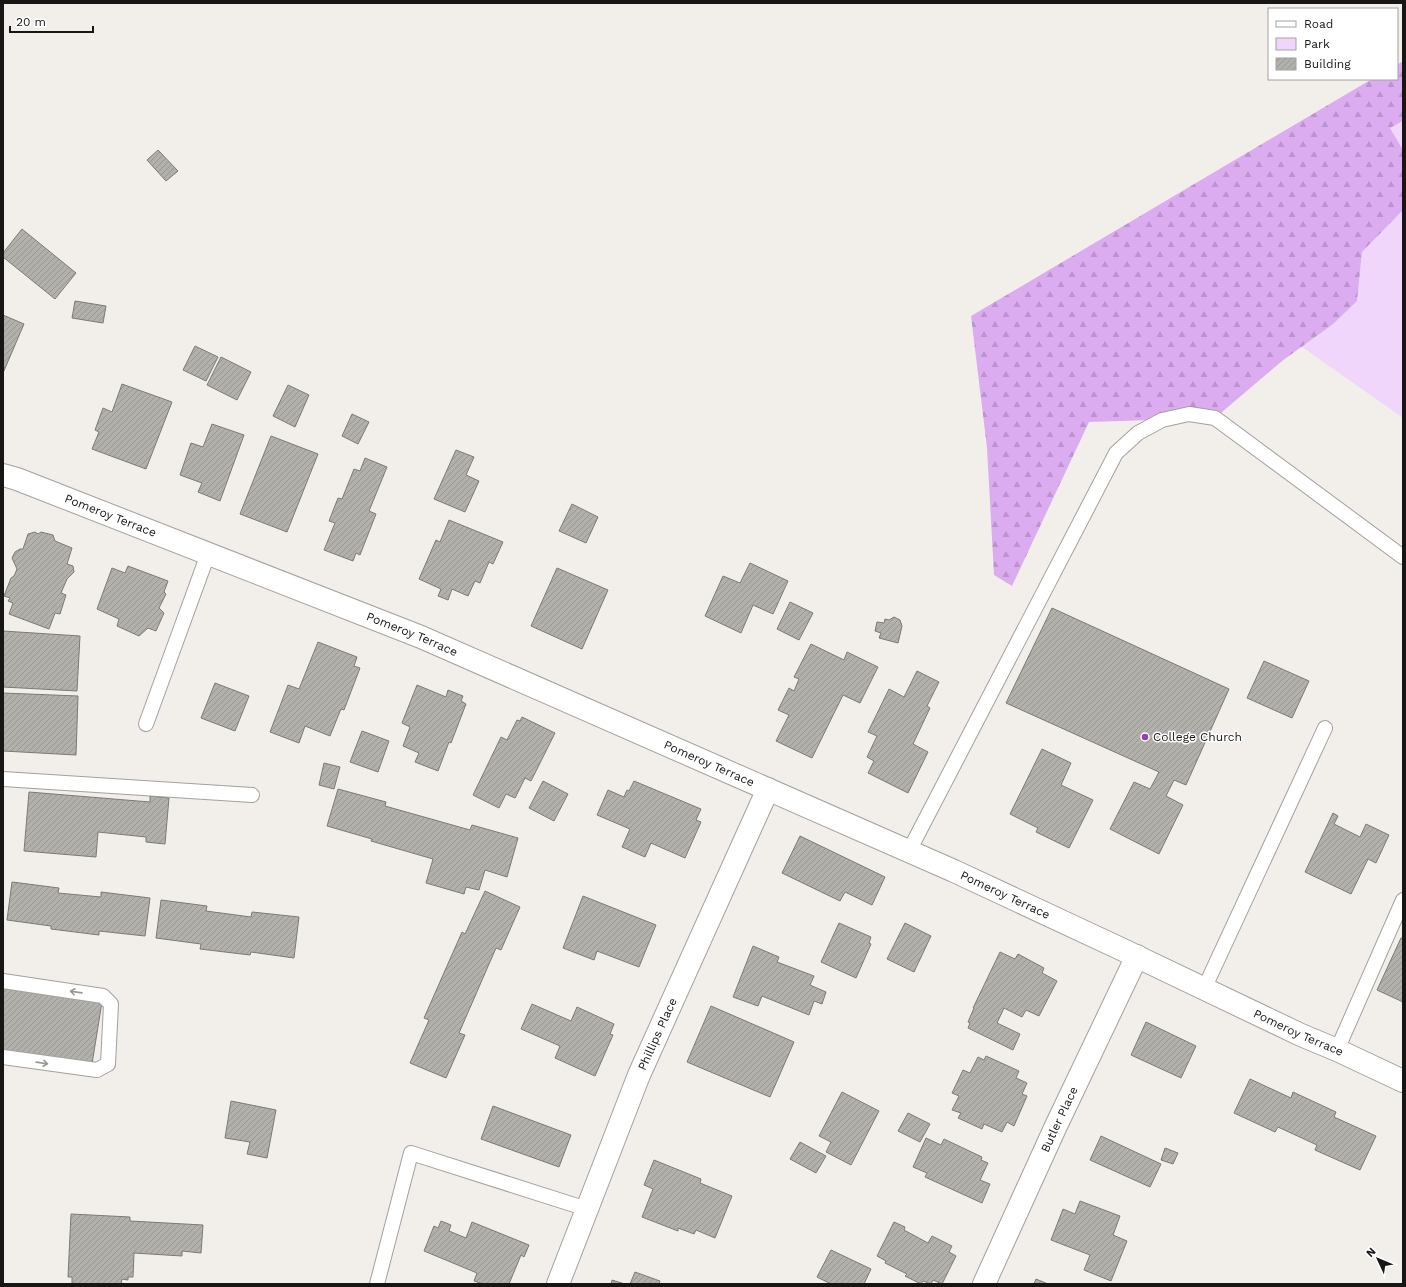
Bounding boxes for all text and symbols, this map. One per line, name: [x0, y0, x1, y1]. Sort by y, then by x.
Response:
scale bar: [10, 8, 93, 34]
legend: [1268, 8, 1398, 80]
text: 20 m: [16, 15, 46, 29]
text: Road: [1304, 17, 1333, 31]
text: Park: [1304, 37, 1330, 51]
text: Building: [1304, 57, 1351, 71]
street label: Pomeroy Terrace: [63, 491, 158, 540]
street label: Pomeroy Terrace: [364, 609, 460, 659]
place label: College Church: [1153, 730, 1242, 744]
marker: College Church: [1140, 732, 1150, 742]
street label: Pomeroy Terrace: [662, 738, 756, 789]
street label: Pomeroy Terrace: [958, 868, 1052, 922]
one-way arrow: [70, 988, 83, 996]
street label: Phillips Place: [635, 996, 680, 1073]
street label: Pomeroy Terrace: [1251, 1006, 1346, 1059]
one-way arrow: [35, 1059, 48, 1066]
street label: Butler Place: [1038, 1084, 1081, 1155]
north arrow: [1358, 1239, 1398, 1279]
text: N: [1364, 1245, 1379, 1260]

